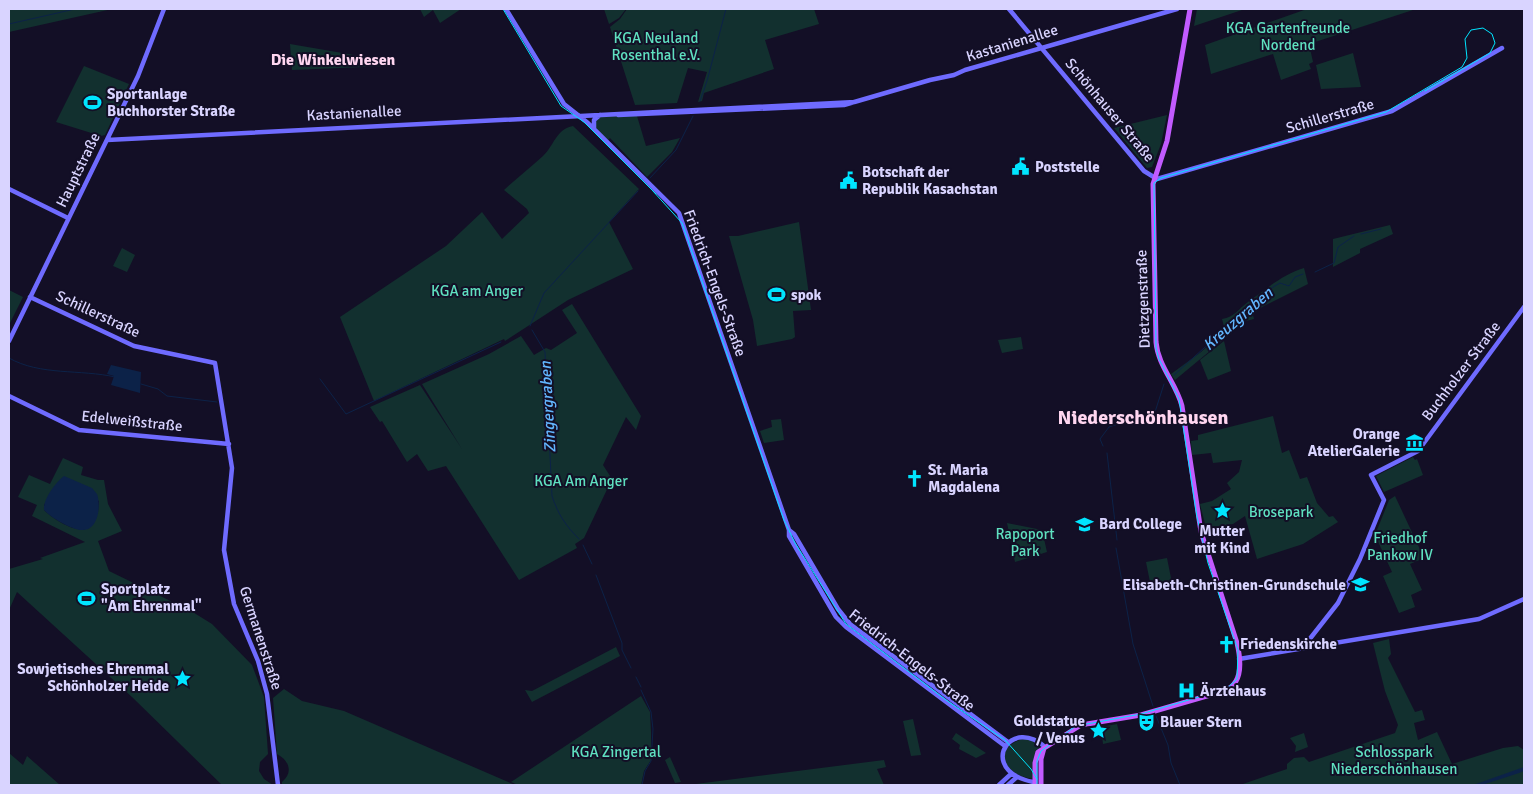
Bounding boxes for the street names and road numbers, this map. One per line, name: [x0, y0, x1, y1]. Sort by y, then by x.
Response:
street label: Kastanienallee: [964, 21, 1060, 65]
street label: Schönhauser Straße: [1061, 54, 1159, 166]
street label: Schillerstraße: [1284, 95, 1376, 137]
street label: Kastanienallee: [306, 102, 402, 124]
street label: Hauptstraße: [52, 130, 104, 210]
street label: Friedrich-Engels-Straße: [680, 207, 750, 359]
street label: Dietzgenstraße: [1132, 249, 1154, 349]
street label: Schillerstraße: [53, 287, 143, 341]
street label: Buchholzer Straße: [1418, 318, 1504, 424]
street label: Edelweißstraße: [81, 407, 183, 435]
street label: Germanenstraße: [236, 584, 286, 692]
street label: Friedrich-Engels-Straße: [845, 605, 979, 715]

